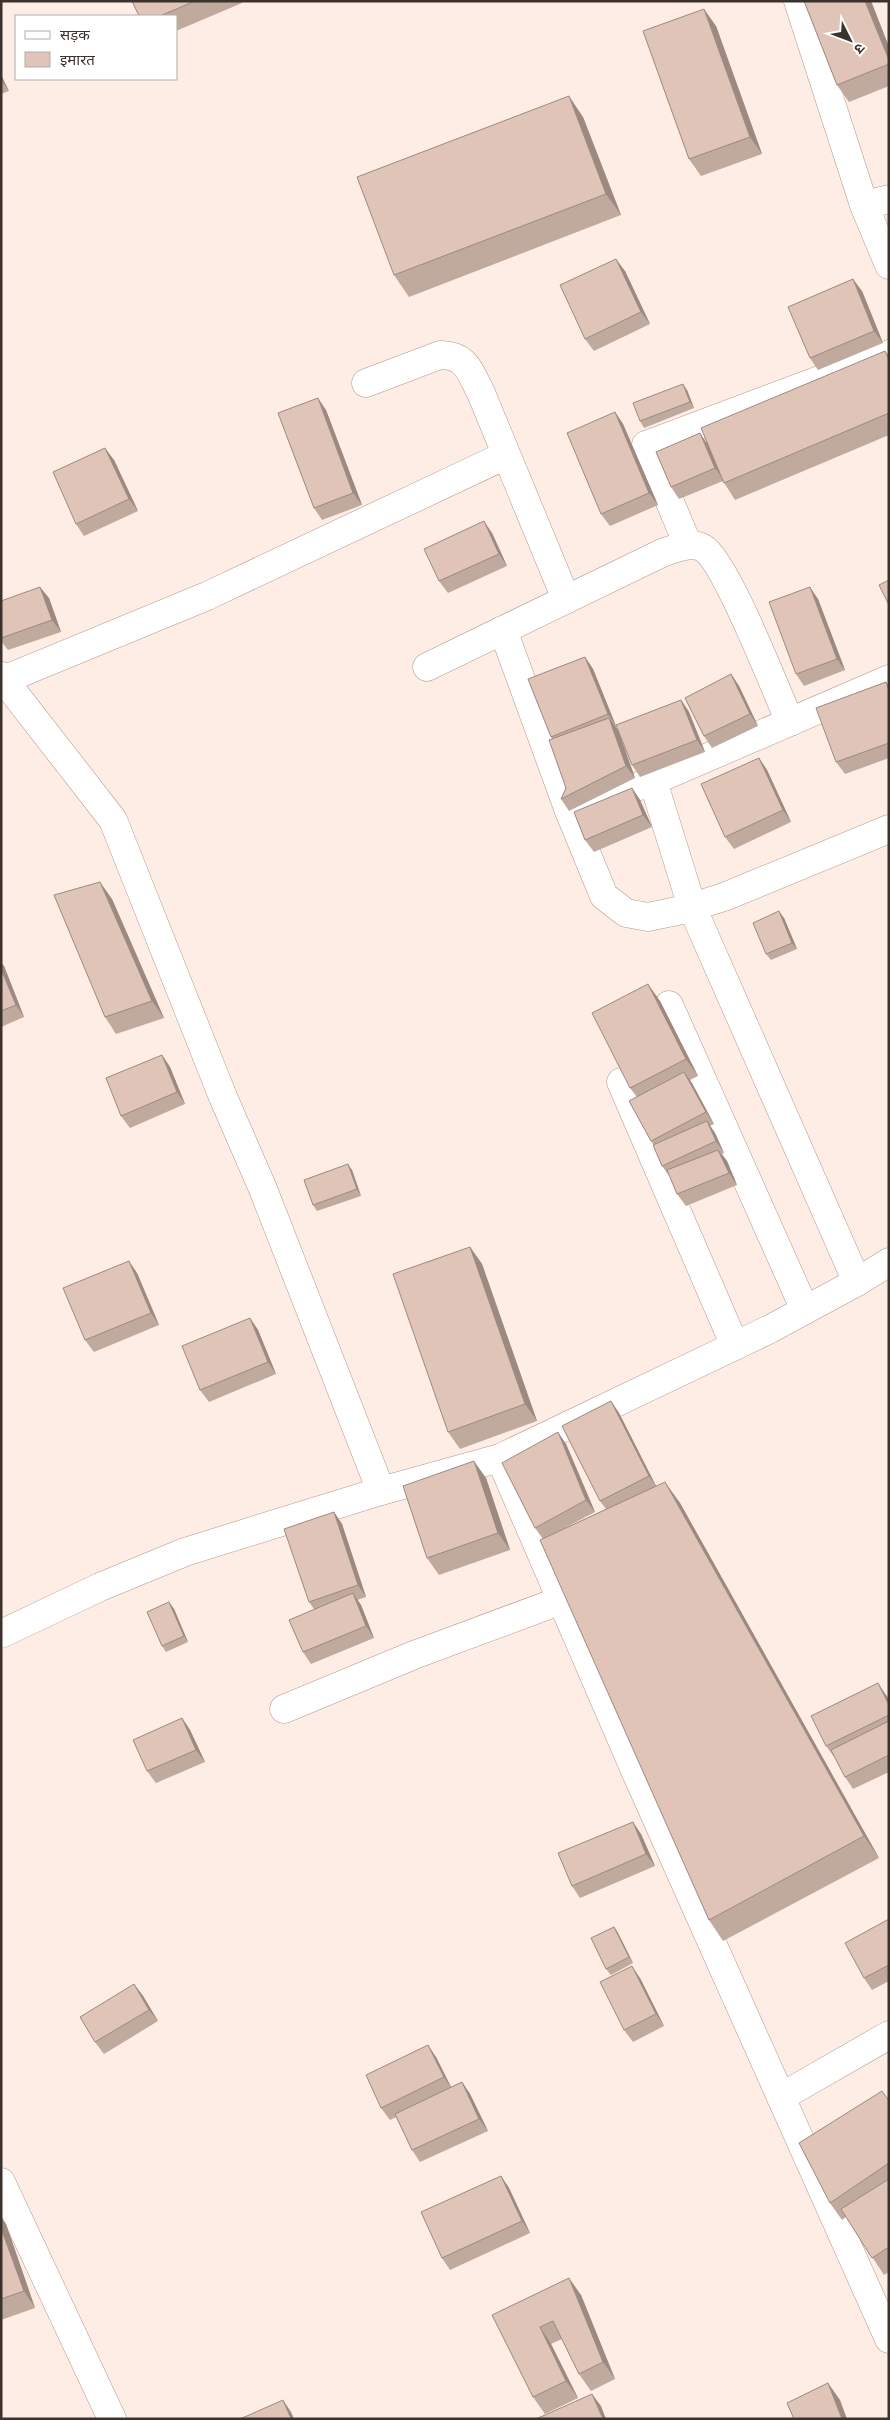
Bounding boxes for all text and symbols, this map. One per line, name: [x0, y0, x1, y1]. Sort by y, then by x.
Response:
legend: [15, 15, 178, 80]
north arrow: [825, 15, 875, 65]
text: सड़क: [60, 24, 90, 44]
text: उ: [850, 40, 870, 59]
text: इमारत: [60, 49, 95, 69]

